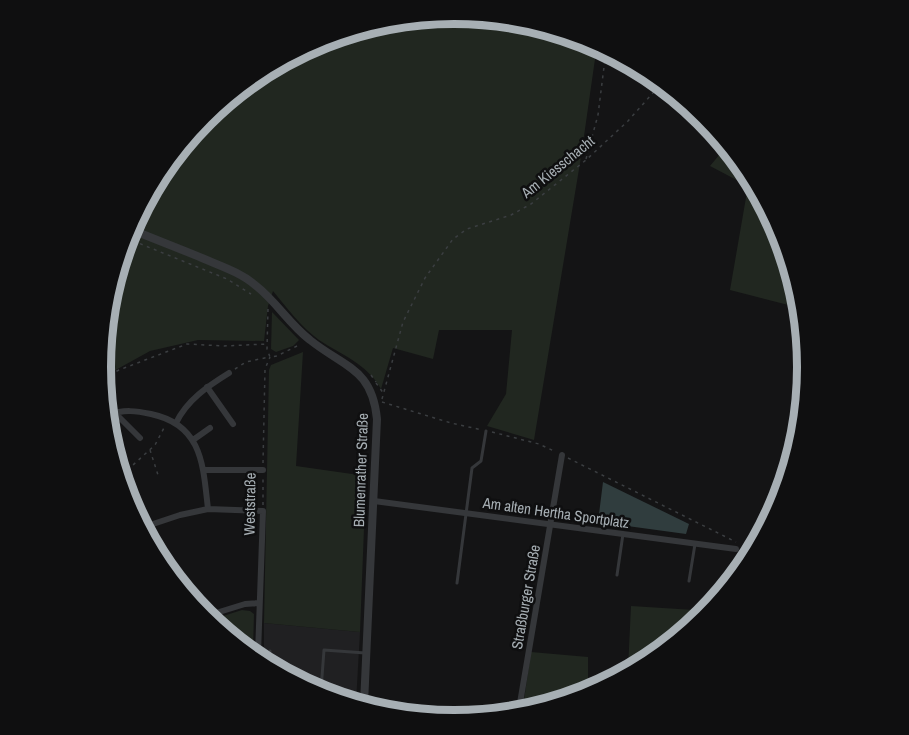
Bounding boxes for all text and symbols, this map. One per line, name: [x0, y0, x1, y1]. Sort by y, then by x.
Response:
street label: Am Kiesschacht: [516, 130, 599, 203]
street label: Blumenrather Straße: [348, 412, 373, 527]
street label: Weststraße: [238, 472, 261, 536]
street label: Am alten Hertha Sportplatz: [480, 492, 631, 533]
street label: Straßburger Straße: [506, 543, 545, 651]

